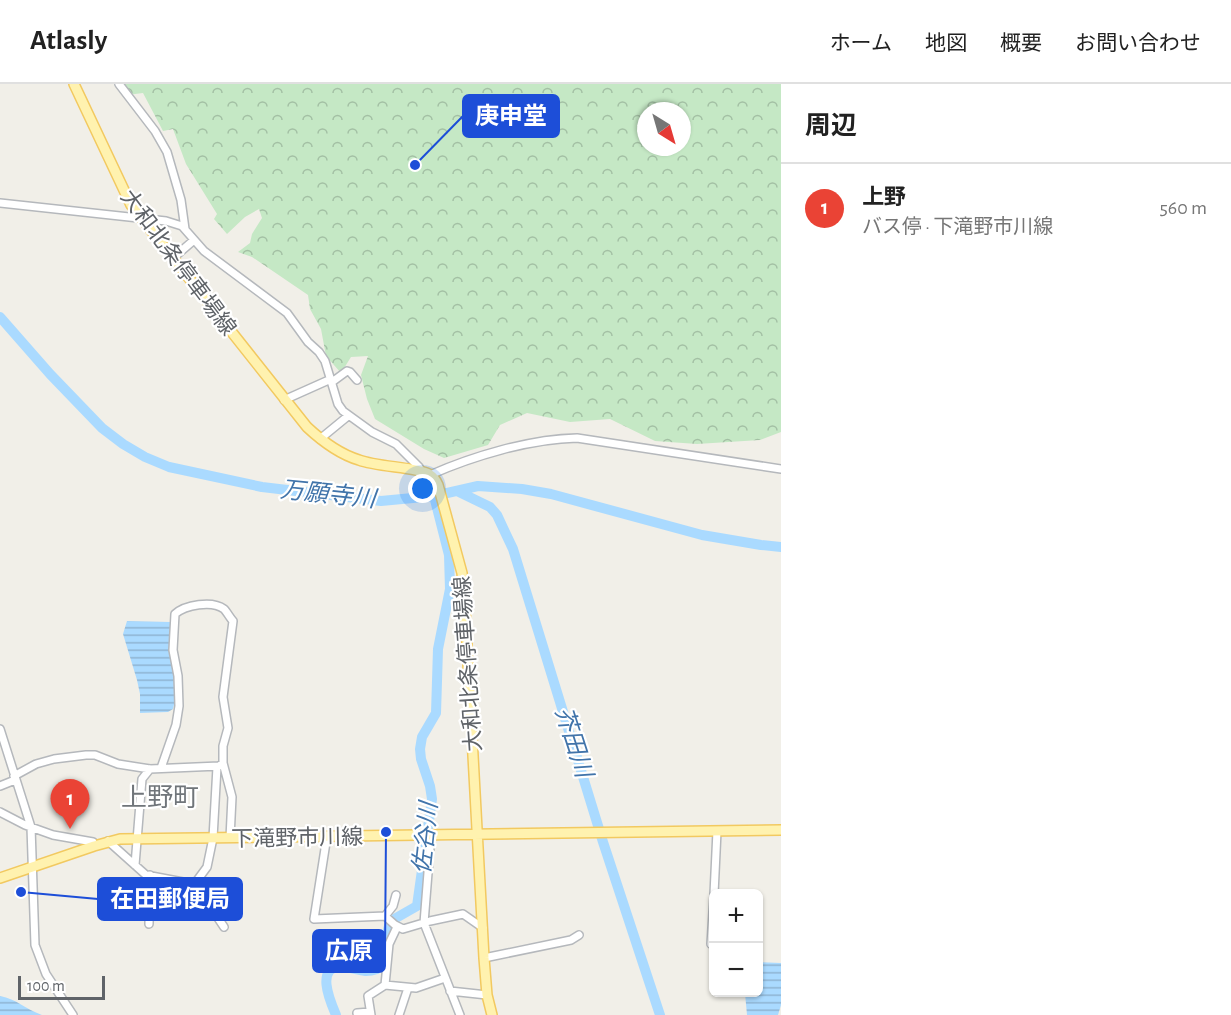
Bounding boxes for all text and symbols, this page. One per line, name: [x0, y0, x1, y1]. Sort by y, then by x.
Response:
text: Atlasly: [30, 27, 107, 55]
text: ホーム: [830, 33, 892, 54]
text: 地図: [925, 33, 967, 54]
text: 概要: [1000, 33, 1042, 54]
text: お問い合わせ: [1075, 33, 1201, 54]
callout: 庚申堂: [463, 95, 559, 137]
north arrow: [637, 102, 691, 156]
text: 庚申堂: [475, 103, 547, 129]
text: 周辺: [805, 113, 857, 139]
street label: 大和北条停車場線: [116, 185, 241, 340]
text: 上野: [862, 186, 906, 208]
text: 1: [821, 198, 828, 218]
text: 560 m: [1159, 198, 1207, 218]
text: バス停 · 下滝野市川線: [862, 217, 1053, 237]
your location: [408, 474, 437, 503]
water label: 万願寺川: [279, 476, 380, 512]
street label: 大和北条停車場線: [450, 575, 485, 753]
water label: 芥田川: [551, 704, 598, 783]
pin: 1: [50, 780, 90, 829]
district label: 上野町: [121, 784, 199, 811]
water label: 佐谷川: [408, 798, 442, 875]
street label: 下滝野市川線: [231, 825, 363, 850]
callout: 在田郵便局: [98, 878, 242, 920]
text: 在田郵便局: [110, 886, 230, 912]
map controls: [709, 889, 763, 997]
button: +: [709, 889, 763, 943]
callout: 広原: [313, 930, 385, 972]
text: 広原: [325, 938, 373, 964]
button: −: [709, 943, 763, 997]
scale bar: [18, 973, 105, 1000]
text: 100 m: [27, 978, 65, 994]

